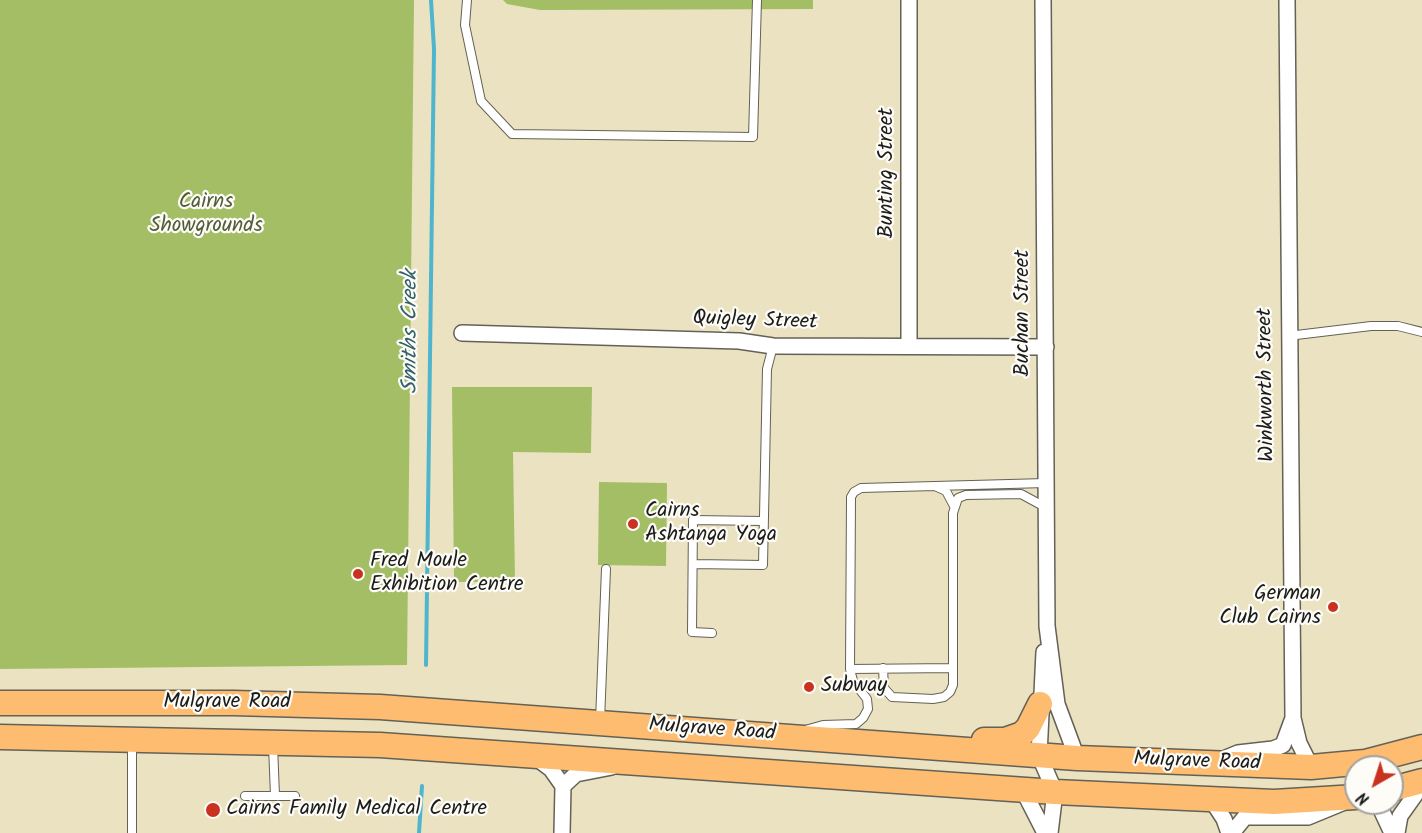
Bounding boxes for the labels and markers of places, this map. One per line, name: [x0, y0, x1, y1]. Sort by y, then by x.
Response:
place label: Cairns Ashtanga Yoga: [645, 499, 777, 549]
marker: Cairns Ashtanga Yoga: [626, 517, 640, 531]
place label: Fred Moule Exhibition Centre: [370, 549, 524, 599]
marker: Fred Moule Exhibition Centre: [351, 567, 365, 581]
place label: German Club Cairns: [1219, 582, 1321, 632]
marker: German Club Cairns: [1326, 600, 1340, 614]
place label: Subway: [821, 674, 887, 700]
marker: Subway: [802, 680, 816, 694]
place label: Cairns Family Medical Centre: [226, 797, 487, 823]
marker: Cairns Family Medical Centre: [204, 801, 222, 819]

